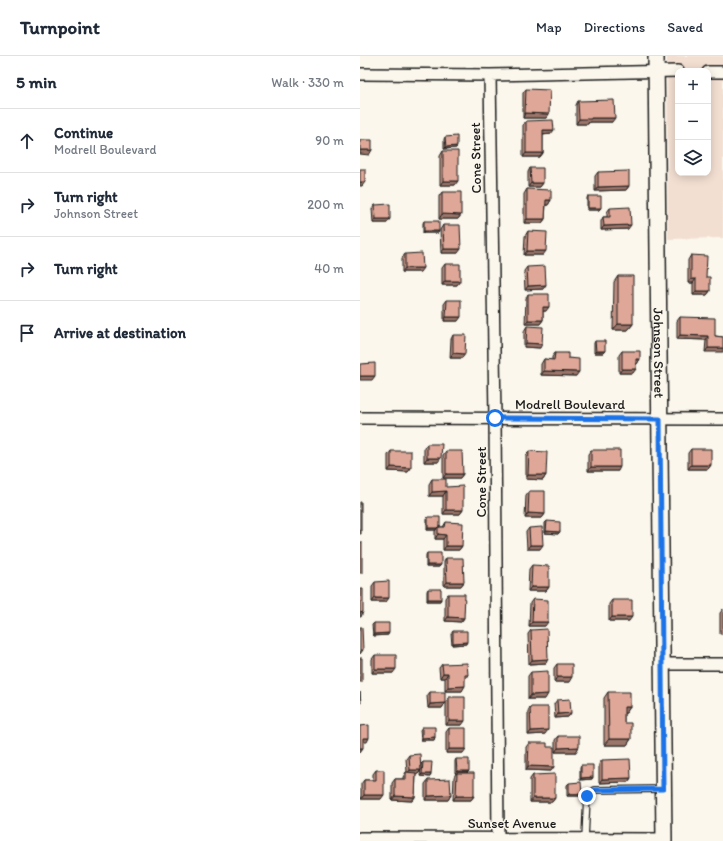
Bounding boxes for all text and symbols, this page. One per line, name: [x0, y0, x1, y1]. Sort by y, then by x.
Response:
text: Turnpoint: [20, 16, 100, 39]
text: Map: [536, 19, 562, 36]
text: Directions: [584, 19, 645, 36]
text: Saved: [667, 19, 703, 36]
map controls: [675, 68, 711, 176]
button: +: [675, 68, 711, 104]
text: 5 min: [16, 72, 56, 92]
text: Walk · 330 m: [271, 75, 344, 90]
button: −: [675, 104, 711, 140]
street label: Cone Street: [467, 122, 485, 194]
text: Continue: [54, 124, 113, 142]
icon: ahead: [16, 130, 38, 152]
text: 90 m: [315, 133, 344, 148]
button: layers: [675, 140, 711, 176]
text: Modrell Boulevard: [54, 142, 156, 157]
text: Turn right: [54, 188, 118, 206]
icon: right: [16, 194, 38, 216]
text: 200 m: [307, 197, 344, 212]
text: Johnson Street: [54, 206, 138, 221]
icon: right: [16, 258, 38, 280]
text: Turn right: [54, 260, 118, 278]
text: 40 m: [314, 261, 344, 276]
street label: Johnson Street: [650, 308, 668, 398]
icon: arrive: [16, 322, 38, 344]
text: Arrive at destination: [54, 324, 186, 342]
street label: Modrell Boulevard: [515, 396, 626, 413]
route start: [486, 409, 504, 427]
street label: Cone Street: [473, 446, 490, 518]
route end: [578, 787, 596, 805]
street label: Sunset Avenue: [468, 815, 557, 832]

